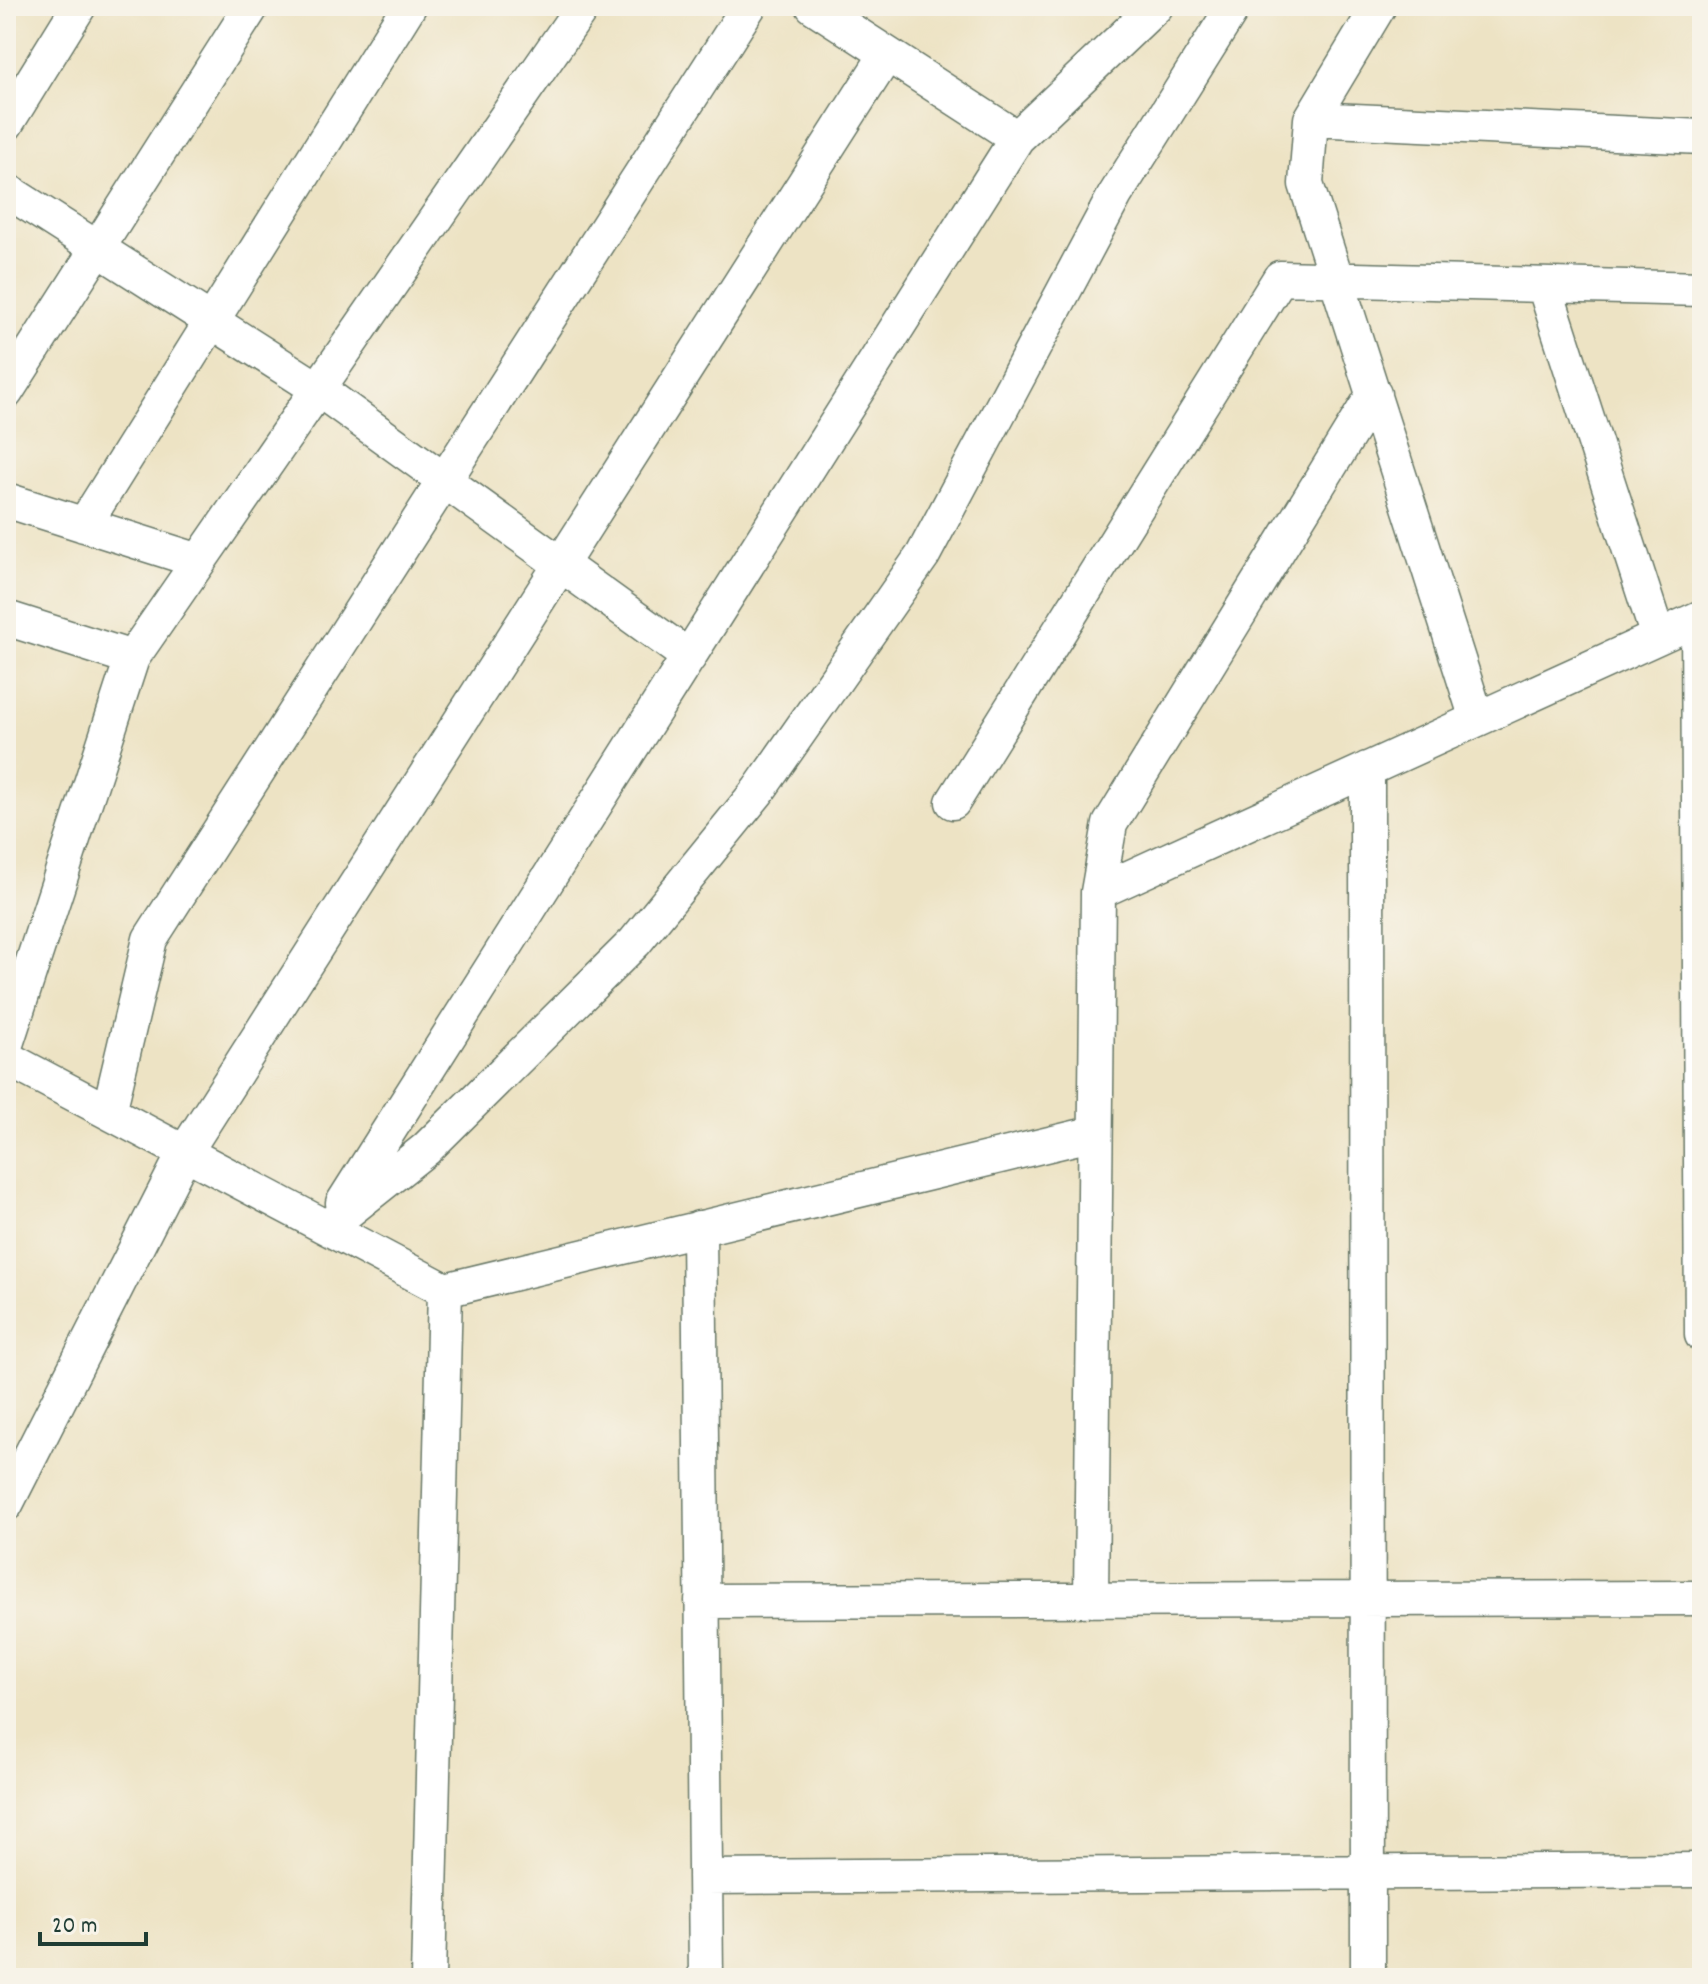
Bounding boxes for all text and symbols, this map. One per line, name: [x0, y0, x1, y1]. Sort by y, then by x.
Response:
scale bar: [40, 1896, 146, 1946]
text: 20 m: [52, 1910, 98, 1944]

